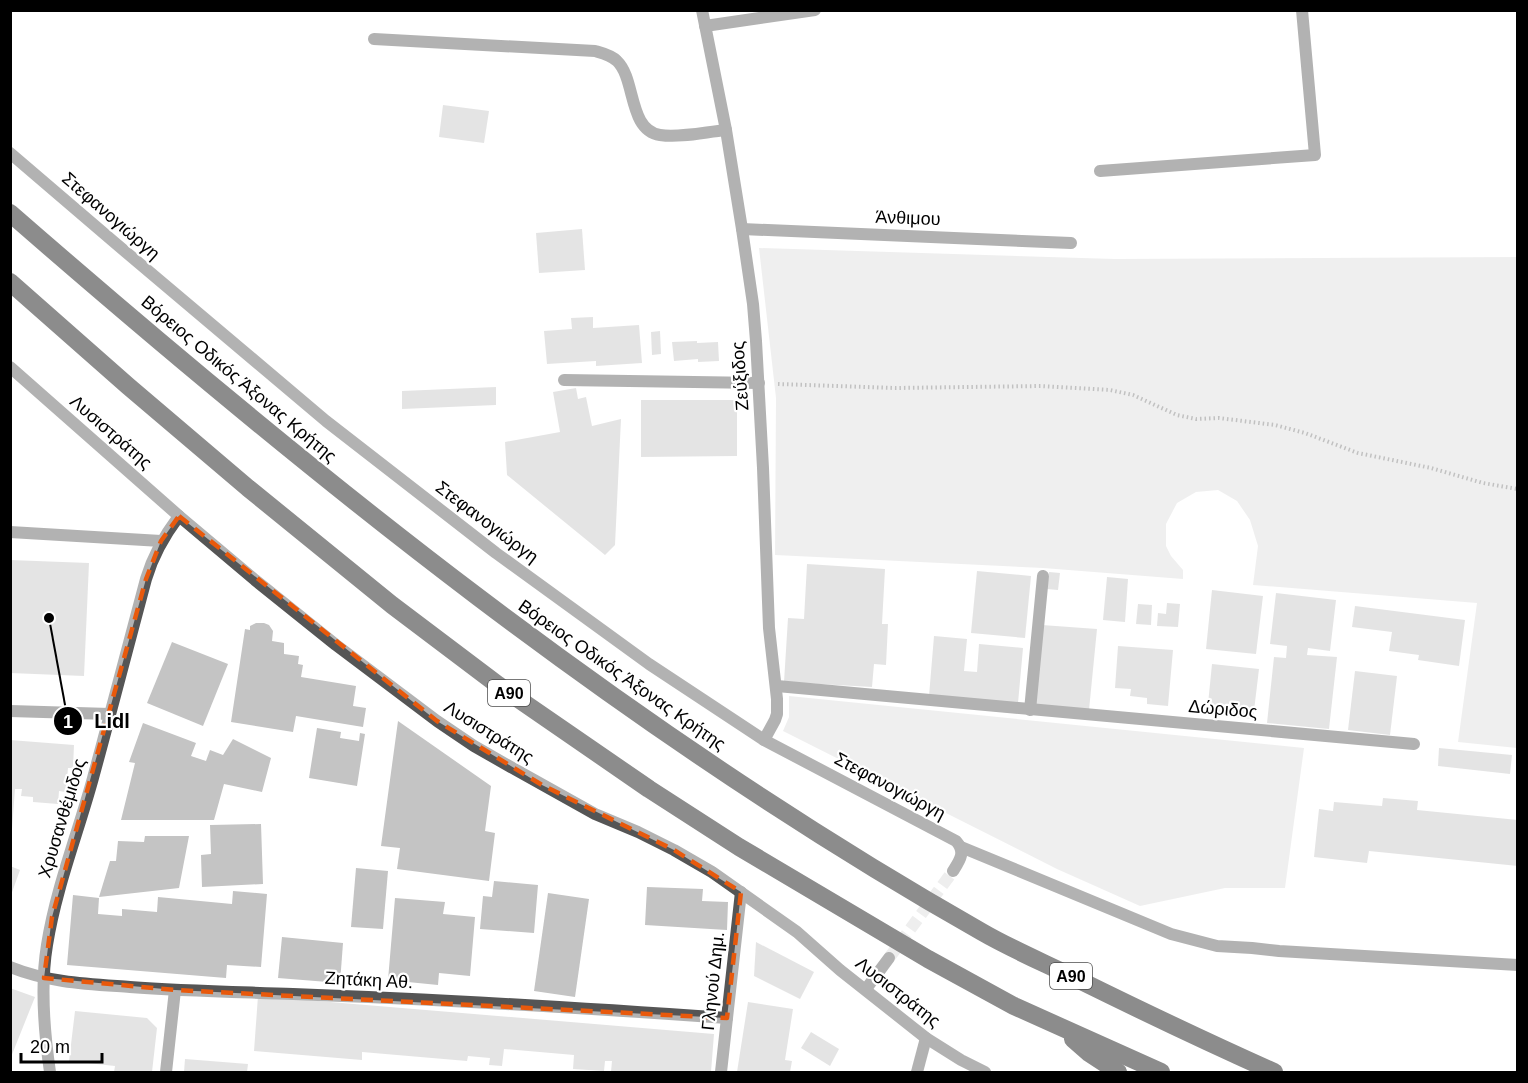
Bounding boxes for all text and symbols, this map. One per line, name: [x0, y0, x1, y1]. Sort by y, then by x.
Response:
street label: Στεφανογιώργη: [58, 168, 164, 264]
street label: Άνθιμου: [875, 207, 941, 229]
street label: Βόρειος Οδικός Άξονας Κρήτης: [138, 292, 341, 467]
street label: Ζεύξιδος: [728, 340, 752, 411]
street label: Λυσιστράτης: [66, 391, 156, 473]
street label: Στεφανογιώργη: [432, 477, 542, 567]
street label: Βόρειος Οδικός Άξονας Κρήτης: [515, 596, 730, 755]
road number: Α90: [488, 680, 530, 706]
street label: Δώριδος: [1188, 696, 1259, 722]
street label: Λυσιστράτης: [441, 697, 538, 768]
callout: Lidl: [53, 702, 142, 740]
text: Lidl: [94, 710, 130, 732]
text: 1: [63, 712, 73, 732]
street label: Στεφανογιώργη: [831, 748, 949, 824]
street label: Χρυσανθέμιδος: [34, 756, 90, 880]
street label: Γληνού Δημ.: [698, 931, 728, 1031]
street label: Λυσιστράτης: [852, 953, 944, 1031]
road number: Α90: [1050, 963, 1092, 989]
street label: Ζητάκη Αθ.: [324, 968, 414, 992]
scale bar: [21, 1026, 102, 1064]
text: 20 m: [30, 1037, 70, 1057]

